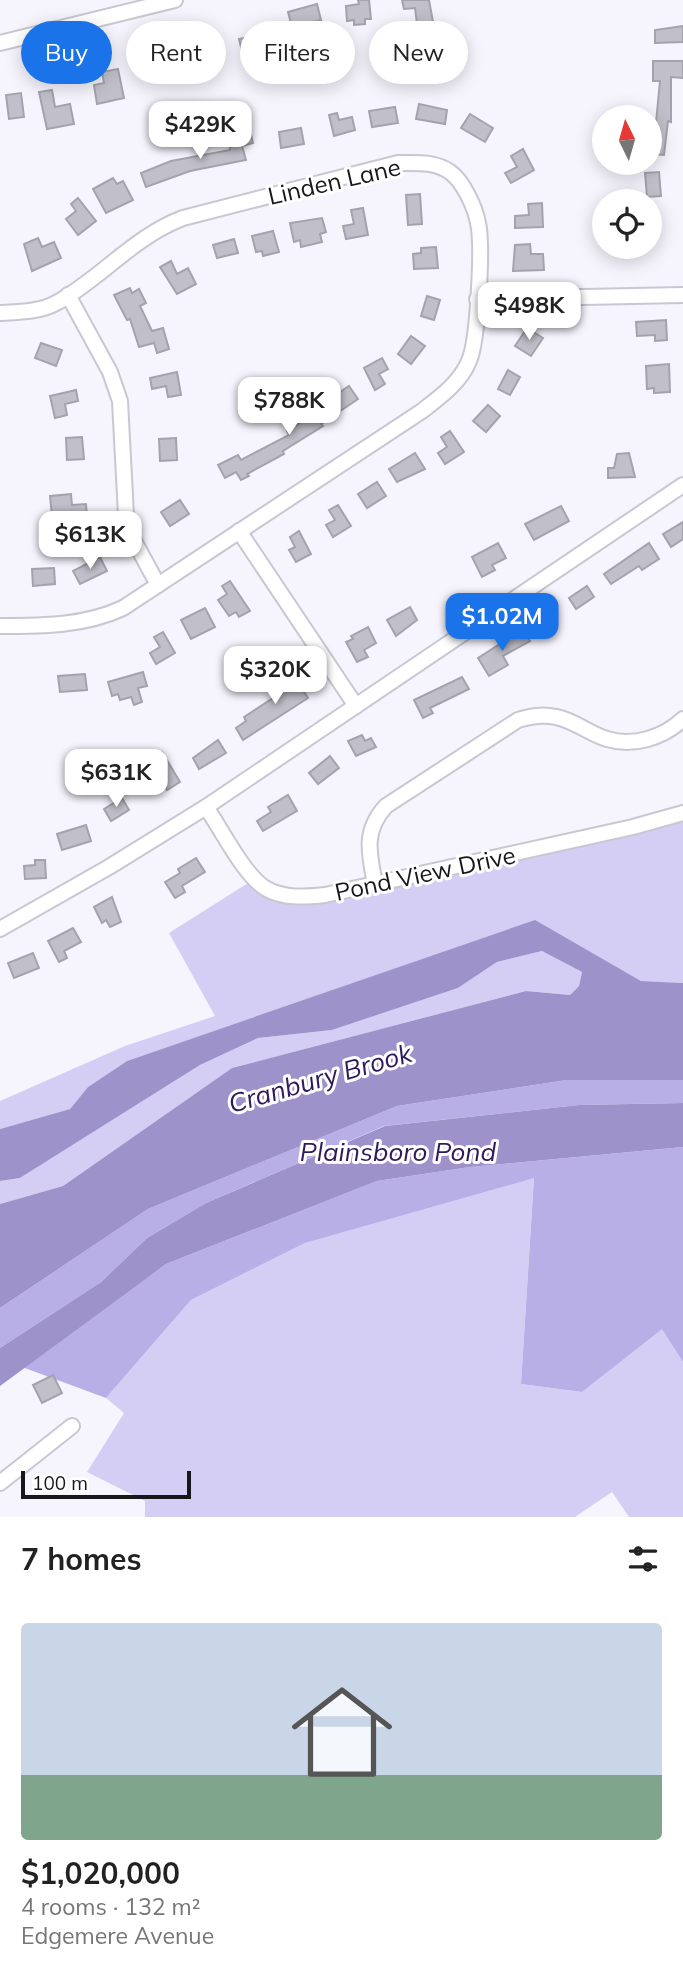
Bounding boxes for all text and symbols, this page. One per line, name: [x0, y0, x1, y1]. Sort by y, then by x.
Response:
chip: Buy: [21, 21, 112, 84]
chip: Rent: [126, 21, 226, 84]
chip: Filters: [240, 21, 355, 84]
chip: New: [369, 21, 468, 84]
pin: $429K: [151, 102, 249, 161]
north arrow: [592, 105, 662, 175]
map controls: [592, 105, 662, 259]
text: $429K: [165, 109, 235, 138]
street label: Linden Lane: [265, 151, 403, 211]
button: locate: [592, 189, 662, 259]
pin: $498K: [480, 282, 578, 342]
text: $498K: [494, 290, 564, 319]
pin: $788K: [240, 378, 338, 437]
text: $788K: [254, 385, 324, 414]
pin: $613K: [41, 512, 139, 571]
text: $613K: [55, 519, 125, 548]
pin: $1.02M: [445, 594, 559, 653]
text: $1.02M: [462, 601, 542, 630]
pin: $320K: [226, 646, 324, 706]
text: $320K: [240, 654, 310, 683]
pin: $631K: [67, 750, 165, 809]
text: $631K: [81, 757, 151, 786]
street label: Pond View Drive: [332, 839, 518, 907]
water label: Cranbury Brook: [224, 1036, 416, 1120]
water label: Plainsboro Pond: [300, 1135, 497, 1168]
scale bar: [21, 1468, 191, 1500]
text: 100 m: [32, 1471, 88, 1495]
text: 7 homes: [21, 1540, 142, 1578]
icon: filters: [624, 1540, 662, 1578]
icon: home: [279, 1669, 405, 1795]
text: $1,020,000: [21, 1854, 180, 1892]
text: 4 rooms · 132 m²: [21, 1892, 201, 1921]
text: Edgemere Avenue: [21, 1921, 214, 1950]

